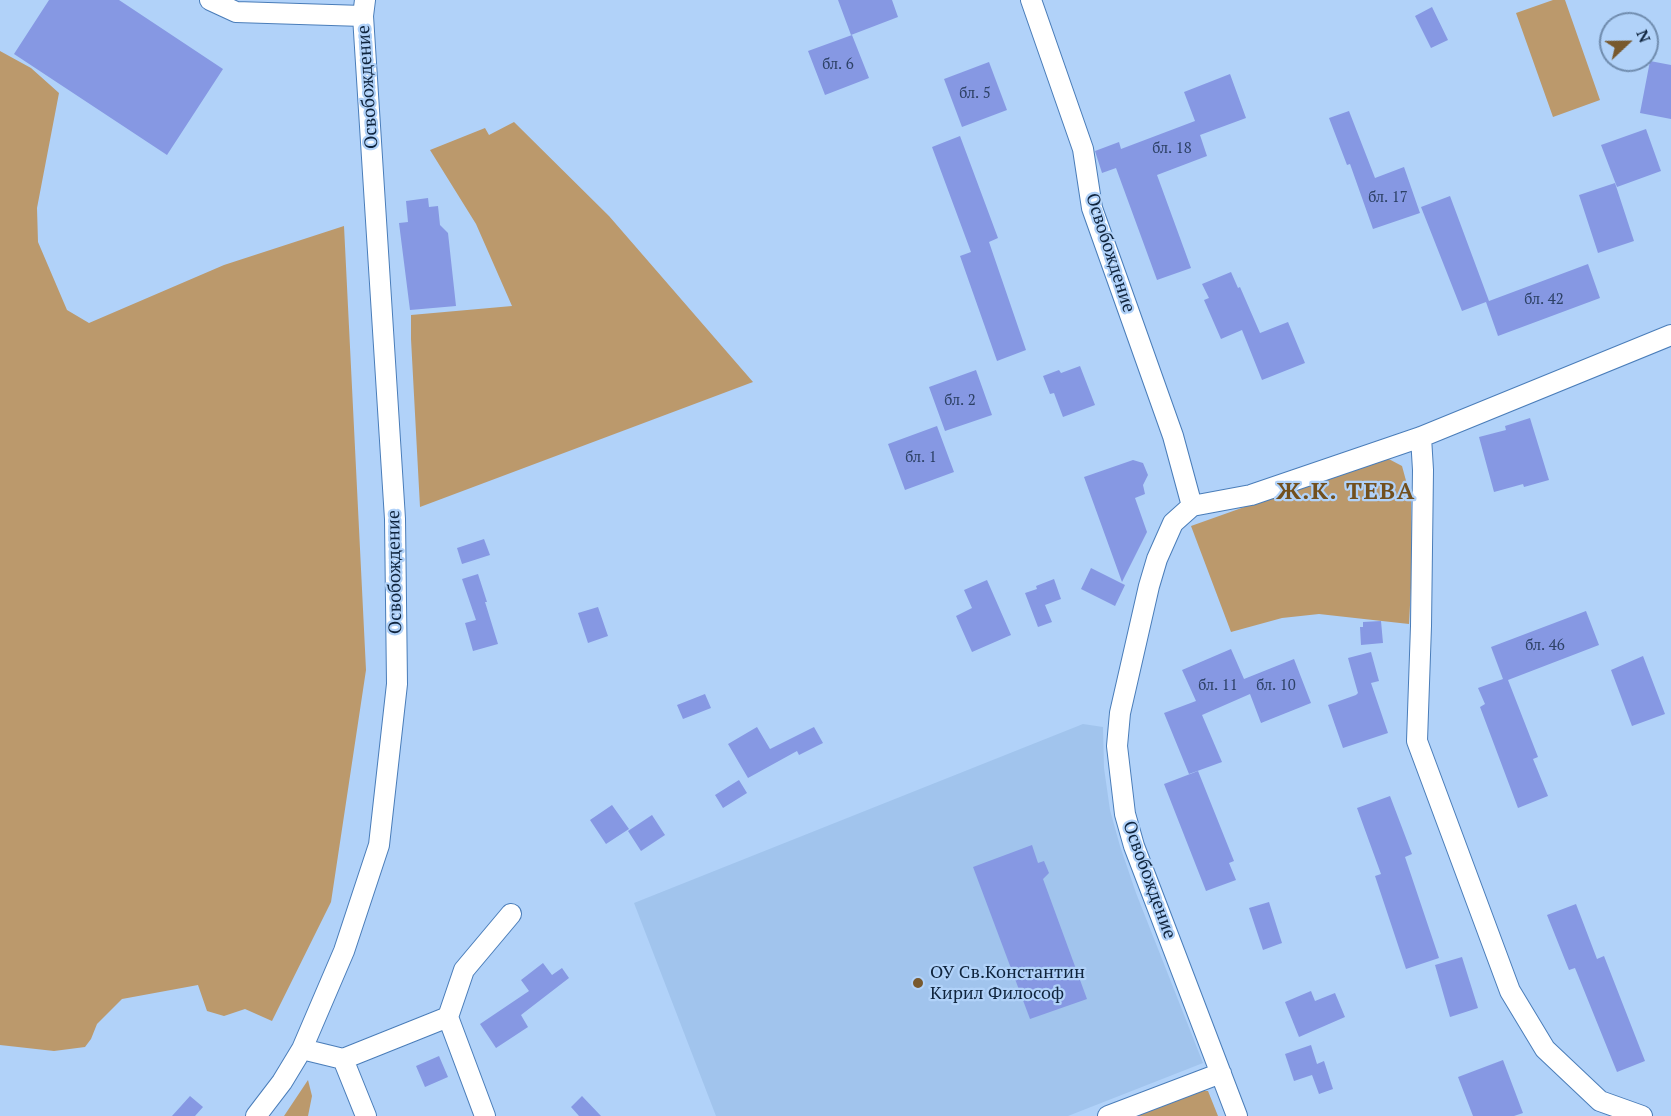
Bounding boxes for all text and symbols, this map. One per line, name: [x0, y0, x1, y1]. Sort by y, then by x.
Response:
north arrow: [1599, 12, 1659, 72]
street label: Освобождение: [353, 24, 383, 150]
text: N: [1631, 26, 1656, 46]
house number: бл. 6: [822, 56, 854, 74]
house number: бл. 5: [959, 85, 991, 103]
house number: бл. 18: [1152, 140, 1192, 158]
house number: бл. 17: [1368, 189, 1408, 207]
street label: Освобождение: [1081, 191, 1139, 315]
house number: бл. 42: [1524, 291, 1564, 309]
house number: бл. 2: [944, 392, 976, 410]
house number: бл. 1: [905, 449, 937, 467]
district label: Ж.К. ТЕВА: [1276, 478, 1416, 506]
street label: Освобождение: [383, 510, 407, 634]
house number: бл. 46: [1525, 637, 1565, 655]
house number: бл. 11: [1198, 677, 1238, 695]
house number: бл. 10: [1256, 677, 1296, 695]
street label: Освобождение: [1118, 818, 1180, 942]
place label: ОУ Св.Константин Кирил Философ: [930, 962, 1085, 1004]
marker: ОУ Св.Константин Кирил Философ: [911, 976, 925, 990]

